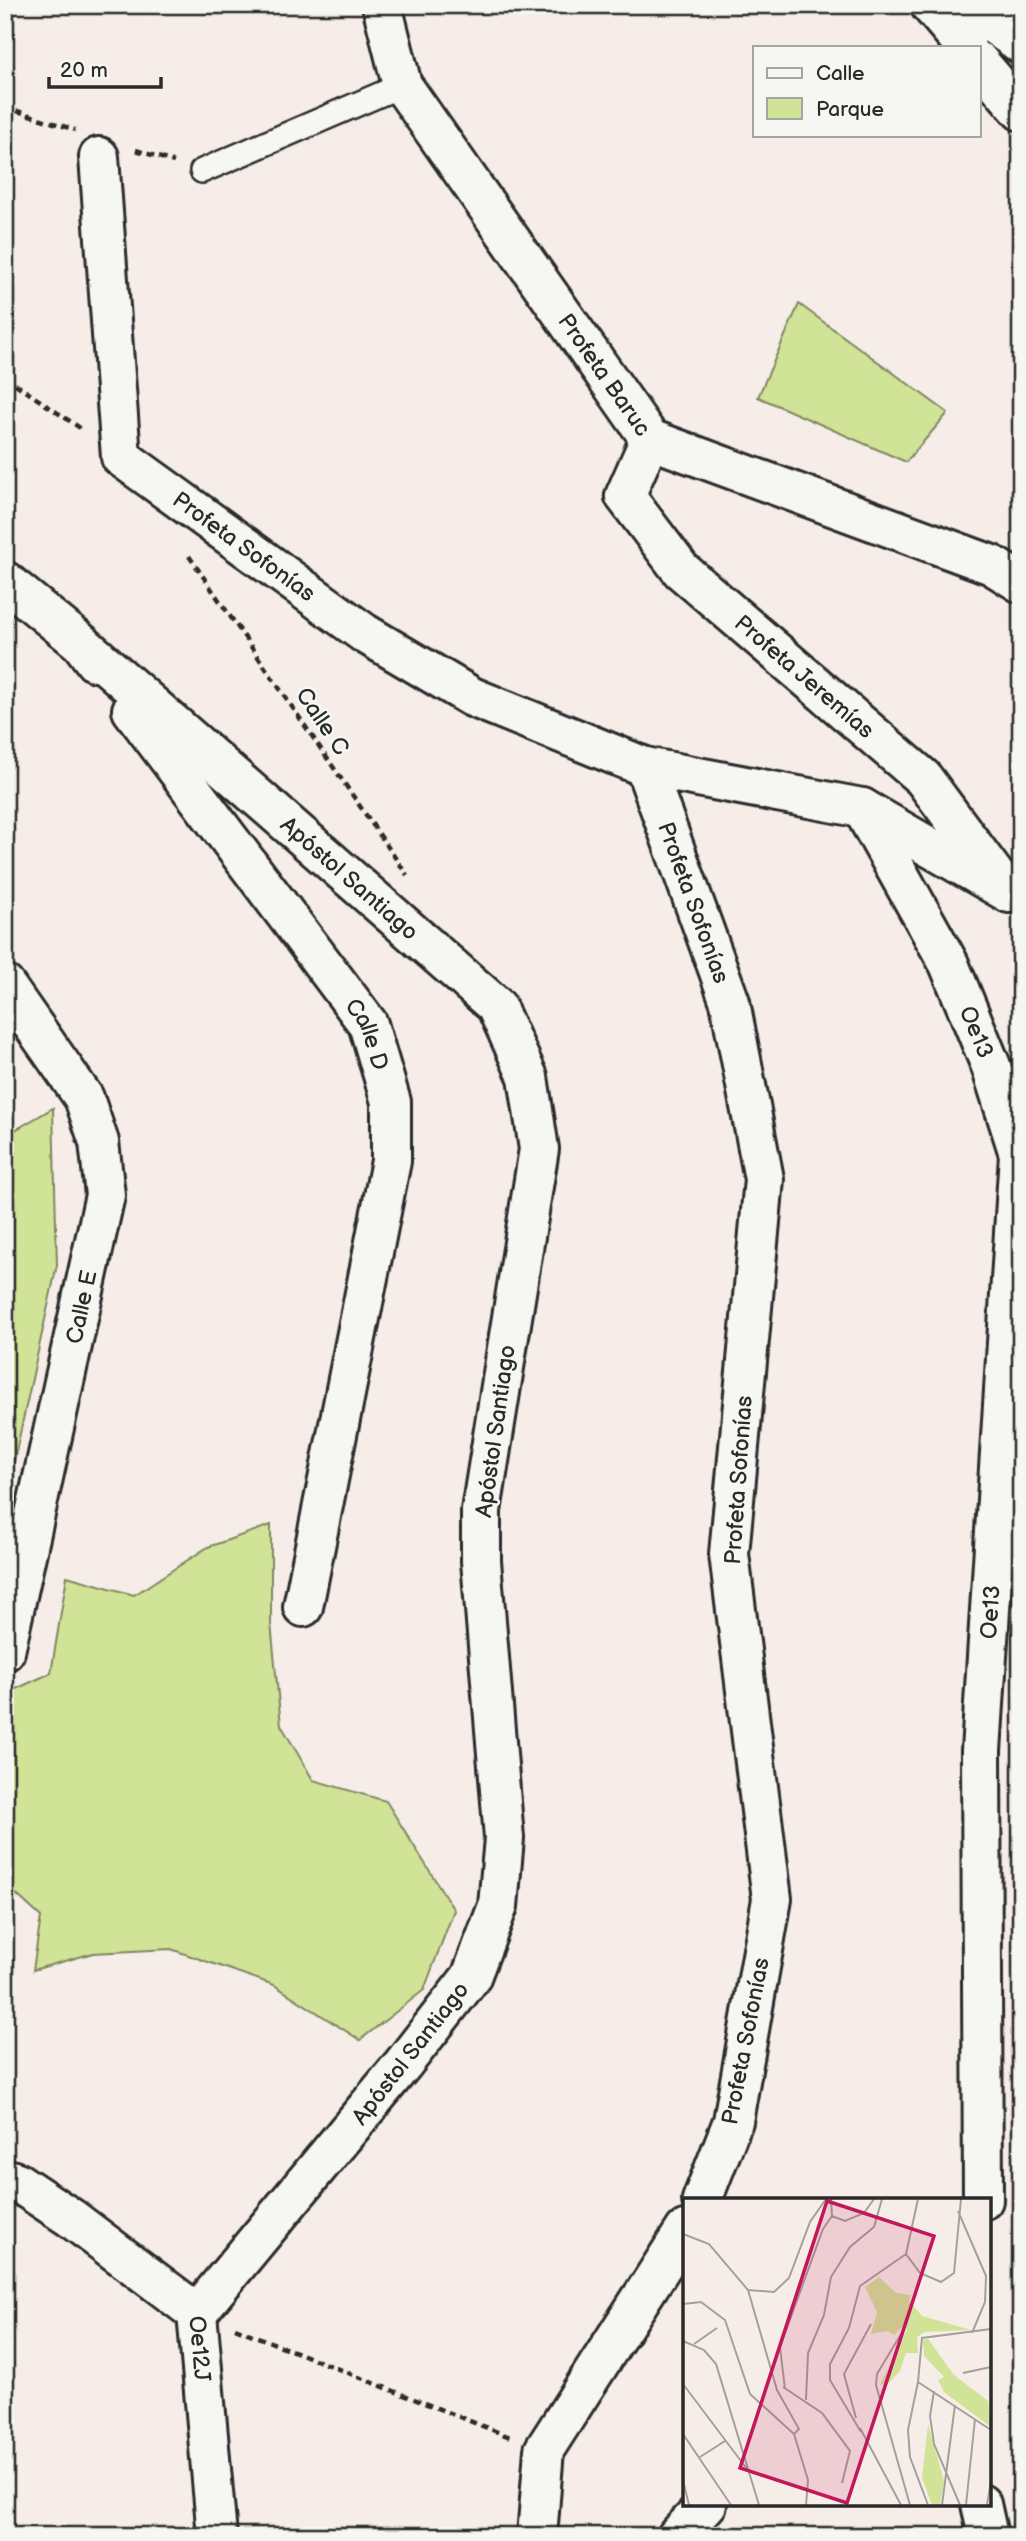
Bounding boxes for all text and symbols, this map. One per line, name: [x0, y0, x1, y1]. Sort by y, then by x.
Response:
scale bar: [49, 46, 161, 90]
legend: [753, 46, 981, 136]
text: 20 m: [60, 58, 108, 83]
text: Calle: [816, 61, 865, 86]
text: Parque: [816, 97, 884, 122]
street label: Profeta Baruc: [552, 309, 657, 442]
street label: Profeta Sofonías: [167, 486, 320, 608]
street label: Profeta Jeremías: [728, 609, 879, 745]
street label: Calle C: [289, 682, 355, 761]
street label: Apóstol Santiago: [274, 811, 424, 947]
street label: Profeta Sofonías: [651, 818, 735, 987]
street label: Calle D: [339, 993, 394, 1074]
street label: Oe13: [953, 1002, 999, 1062]
street label: Calle E: [61, 1268, 103, 1347]
street label: Apóstol Santiago: [470, 1343, 522, 1519]
street label: Profeta Sofonías: [719, 1395, 759, 1565]
street label: Oe13: [975, 1584, 1007, 1640]
street label: Profeta Sofonías: [716, 1955, 776, 2127]
street label: Apóstol Santiago: [346, 1976, 475, 2131]
inset map: [683, 2198, 991, 2506]
street label: Oe12J: [182, 2315, 216, 2383]

